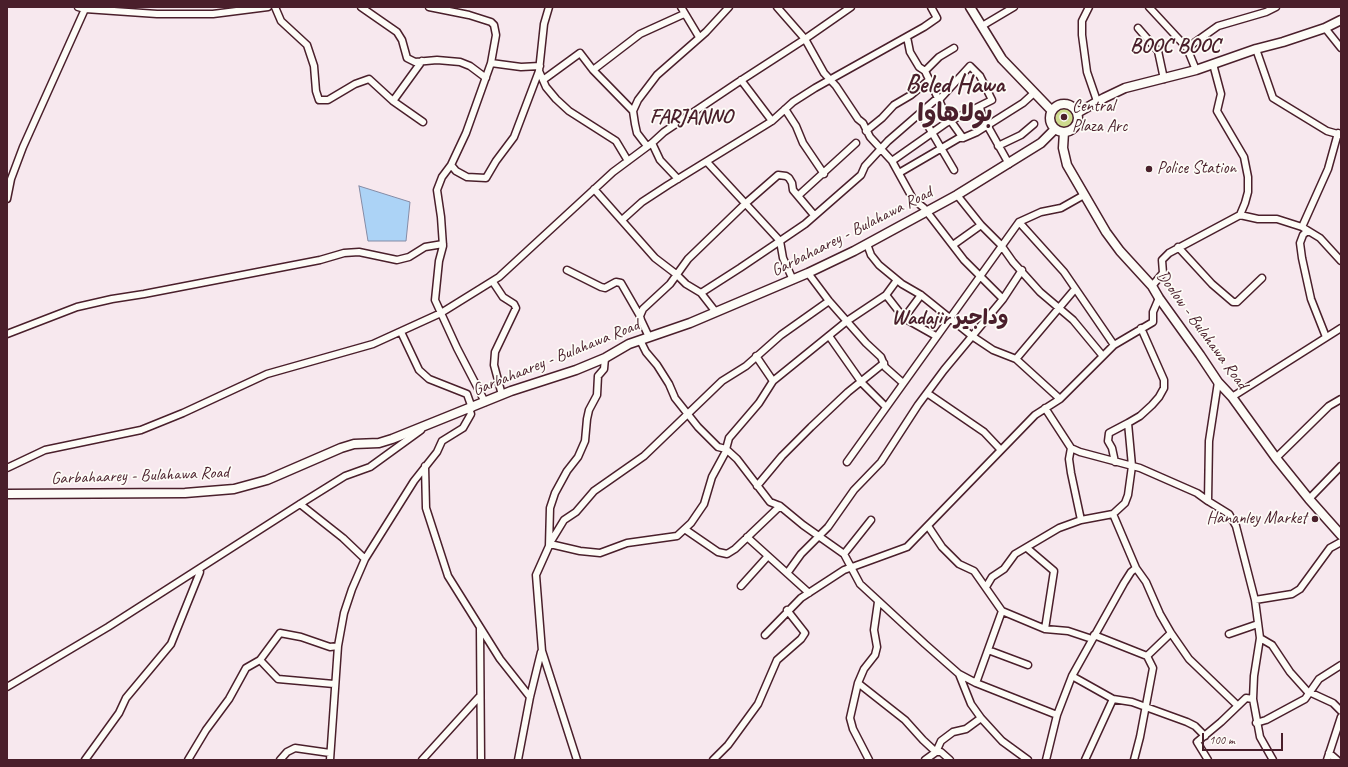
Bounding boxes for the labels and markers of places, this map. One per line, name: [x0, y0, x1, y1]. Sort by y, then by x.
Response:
place label: Central Plaza Arc: [1072, 97, 1127, 137]
marker: Central Plaza Arc: [1059, 112, 1069, 122]
place label: Police Station: [1157, 159, 1236, 179]
marker: Police Station: [1144, 164, 1154, 174]
place label: Hananley Market: [1206, 509, 1307, 529]
marker: Hananley Market: [1310, 514, 1320, 524]

